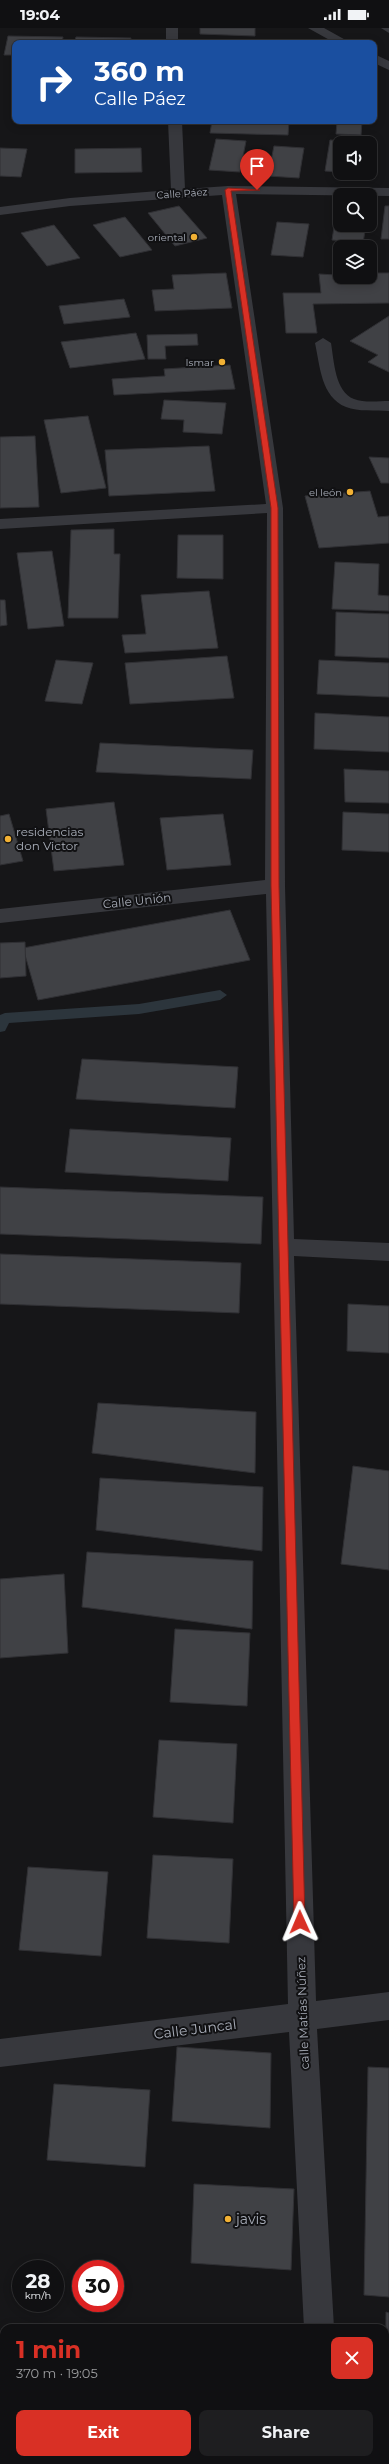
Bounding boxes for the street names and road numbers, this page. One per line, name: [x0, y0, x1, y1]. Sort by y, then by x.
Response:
street label: Calle Páez: [156, 185, 208, 202]
street label: Calle Unión: [102, 889, 172, 912]
street label: calle Matías Núñez: [293, 1956, 312, 2070]
street label: Calle Juncal: [152, 2015, 238, 2043]

